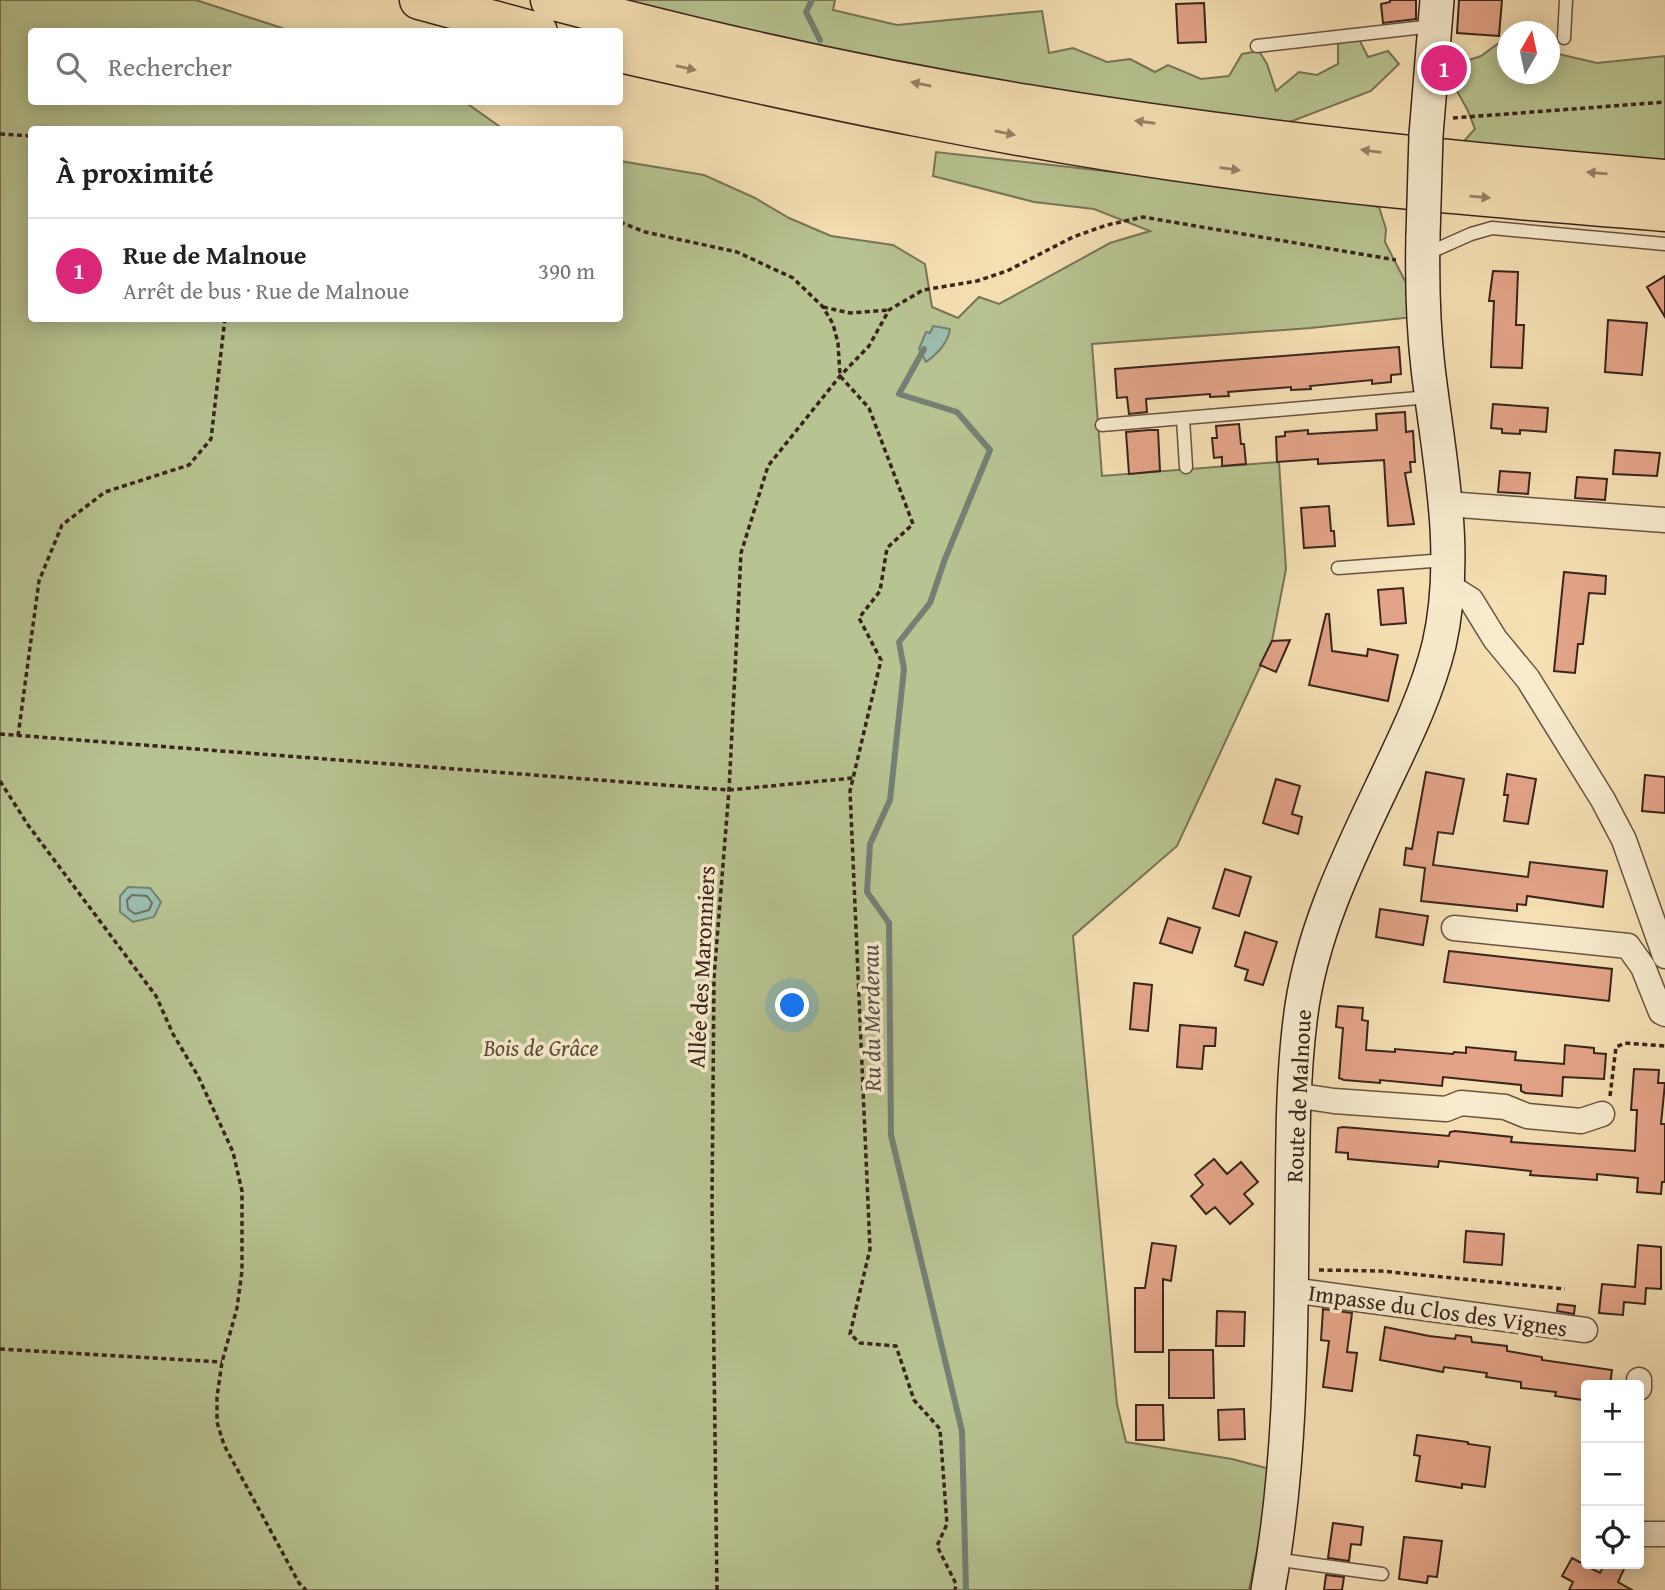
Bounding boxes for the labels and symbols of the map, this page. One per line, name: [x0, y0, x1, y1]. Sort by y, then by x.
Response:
north arrow: [1497, 21, 1560, 84]
pin: 1: [1421, 42, 1467, 94]
one-way arrow: [675, 63, 697, 74]
one-way arrow: [910, 79, 932, 90]
one-way arrow: [1134, 116, 1156, 127]
one-way arrow: [994, 128, 1016, 139]
one-way arrow: [1359, 146, 1381, 157]
one-way arrow: [1219, 164, 1241, 175]
one-way arrow: [1586, 167, 1608, 178]
one-way arrow: [1469, 192, 1491, 203]
street label: Allée des Maronniers: [679, 865, 723, 1069]
water label: Ru du Merderau: [852, 944, 890, 1093]
your location: [775, 988, 809, 1022]
street label: Route de Malnoue: [1277, 1008, 1319, 1184]
park label: Bois de Grâce: [482, 1031, 599, 1064]
street label: Impasse du Clos des Vignes: [1306, 1275, 1570, 1345]

